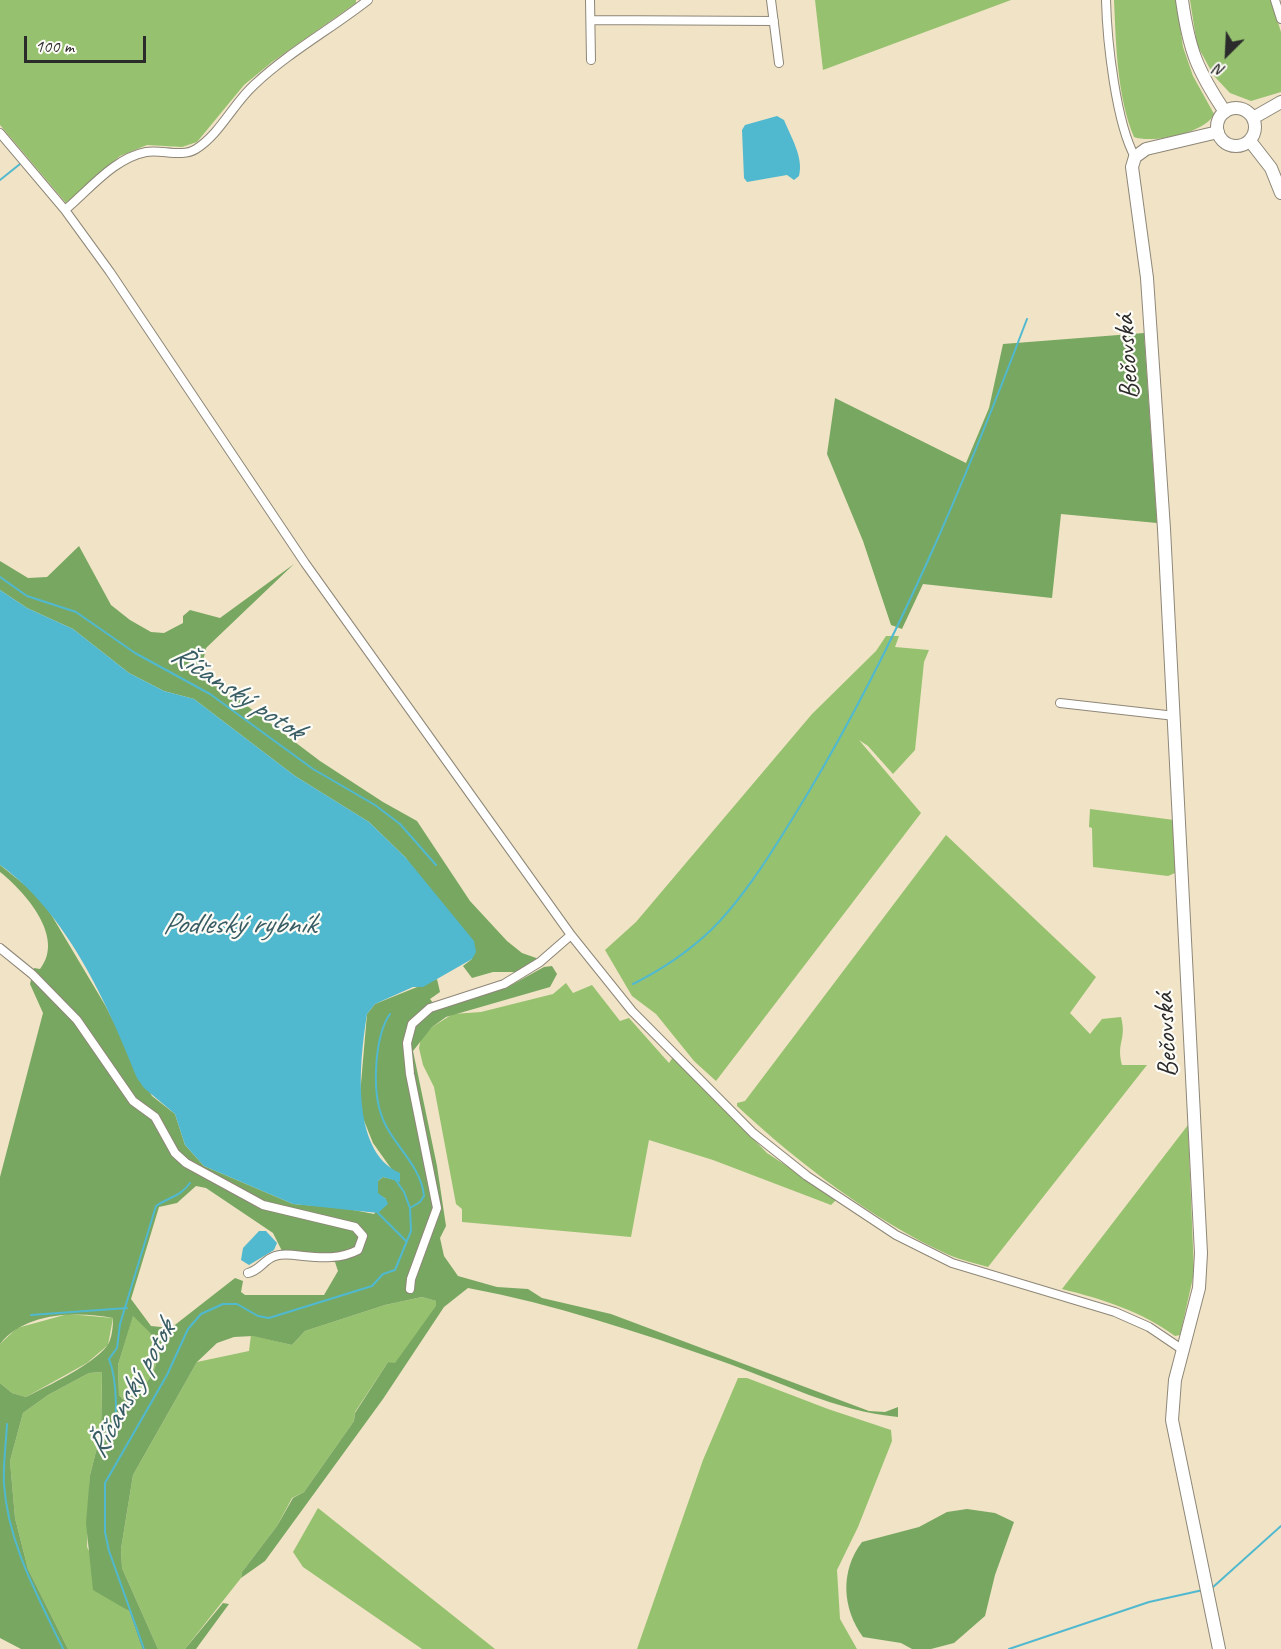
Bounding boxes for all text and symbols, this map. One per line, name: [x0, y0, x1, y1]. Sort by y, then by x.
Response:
scale bar: [27, 24, 148, 62]
north arrow: [1197, 24, 1257, 84]
text: 100 m: [35, 35, 74, 57]
text: N: [1211, 59, 1228, 82]
street label: Bečovská: [1108, 313, 1148, 401]
water label: Říčanský potok: [164, 637, 310, 749]
water label: Podleský rybník: [162, 907, 316, 943]
street label: Bečovská: [1148, 992, 1186, 1078]
water label: Říčanský potok: [80, 1316, 184, 1464]

